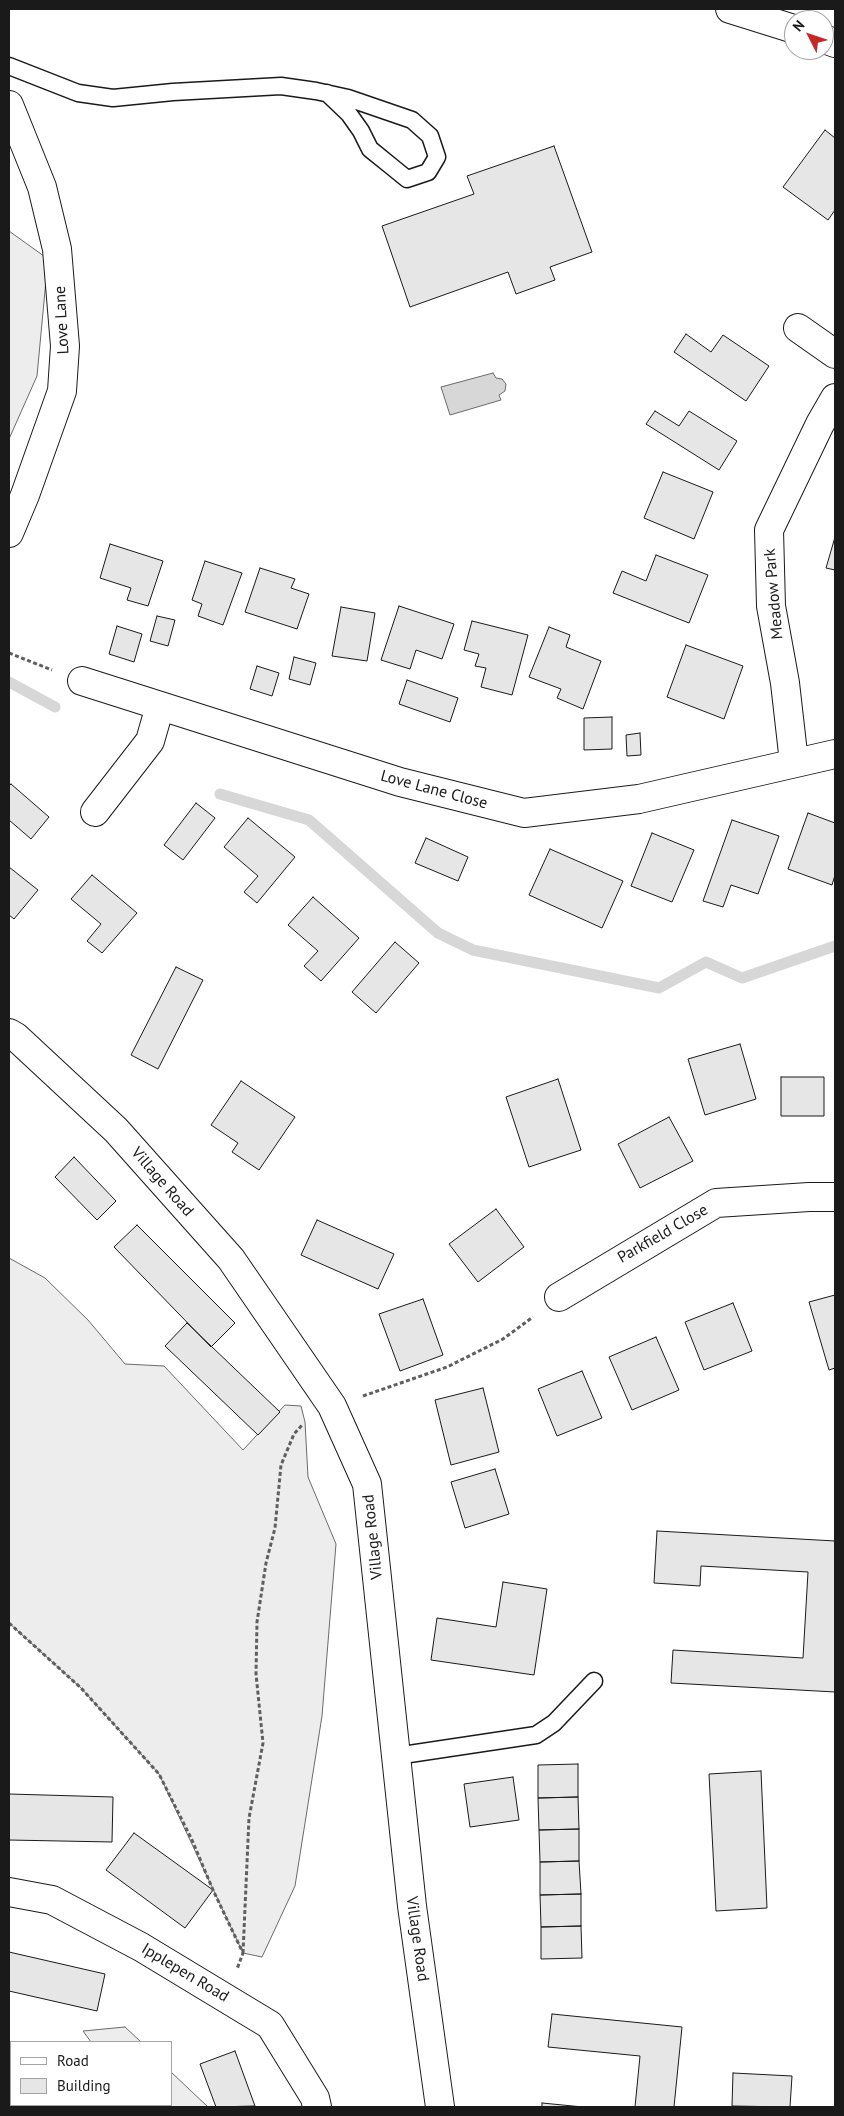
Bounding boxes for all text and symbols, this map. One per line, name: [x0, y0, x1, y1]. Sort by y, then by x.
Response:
north arrow: [784, 10, 834, 60]
text: N: [789, 16, 808, 35]
street label: Love Lane: [51, 285, 73, 355]
street label: Meadow Park: [760, 548, 788, 640]
street label: Love Lane Close: [378, 767, 490, 813]
street label: Village Road: [127, 1143, 197, 1221]
street label: Parkfield Close: [614, 1200, 712, 1268]
street label: Village Road: [359, 1493, 387, 1581]
street label: Village Road: [402, 1895, 432, 1983]
street label: Ipplepen Road: [138, 1939, 232, 2007]
legend: [10, 2041, 172, 2106]
text: Road: [57, 2051, 89, 2070]
text: Building: [57, 2076, 111, 2095]

